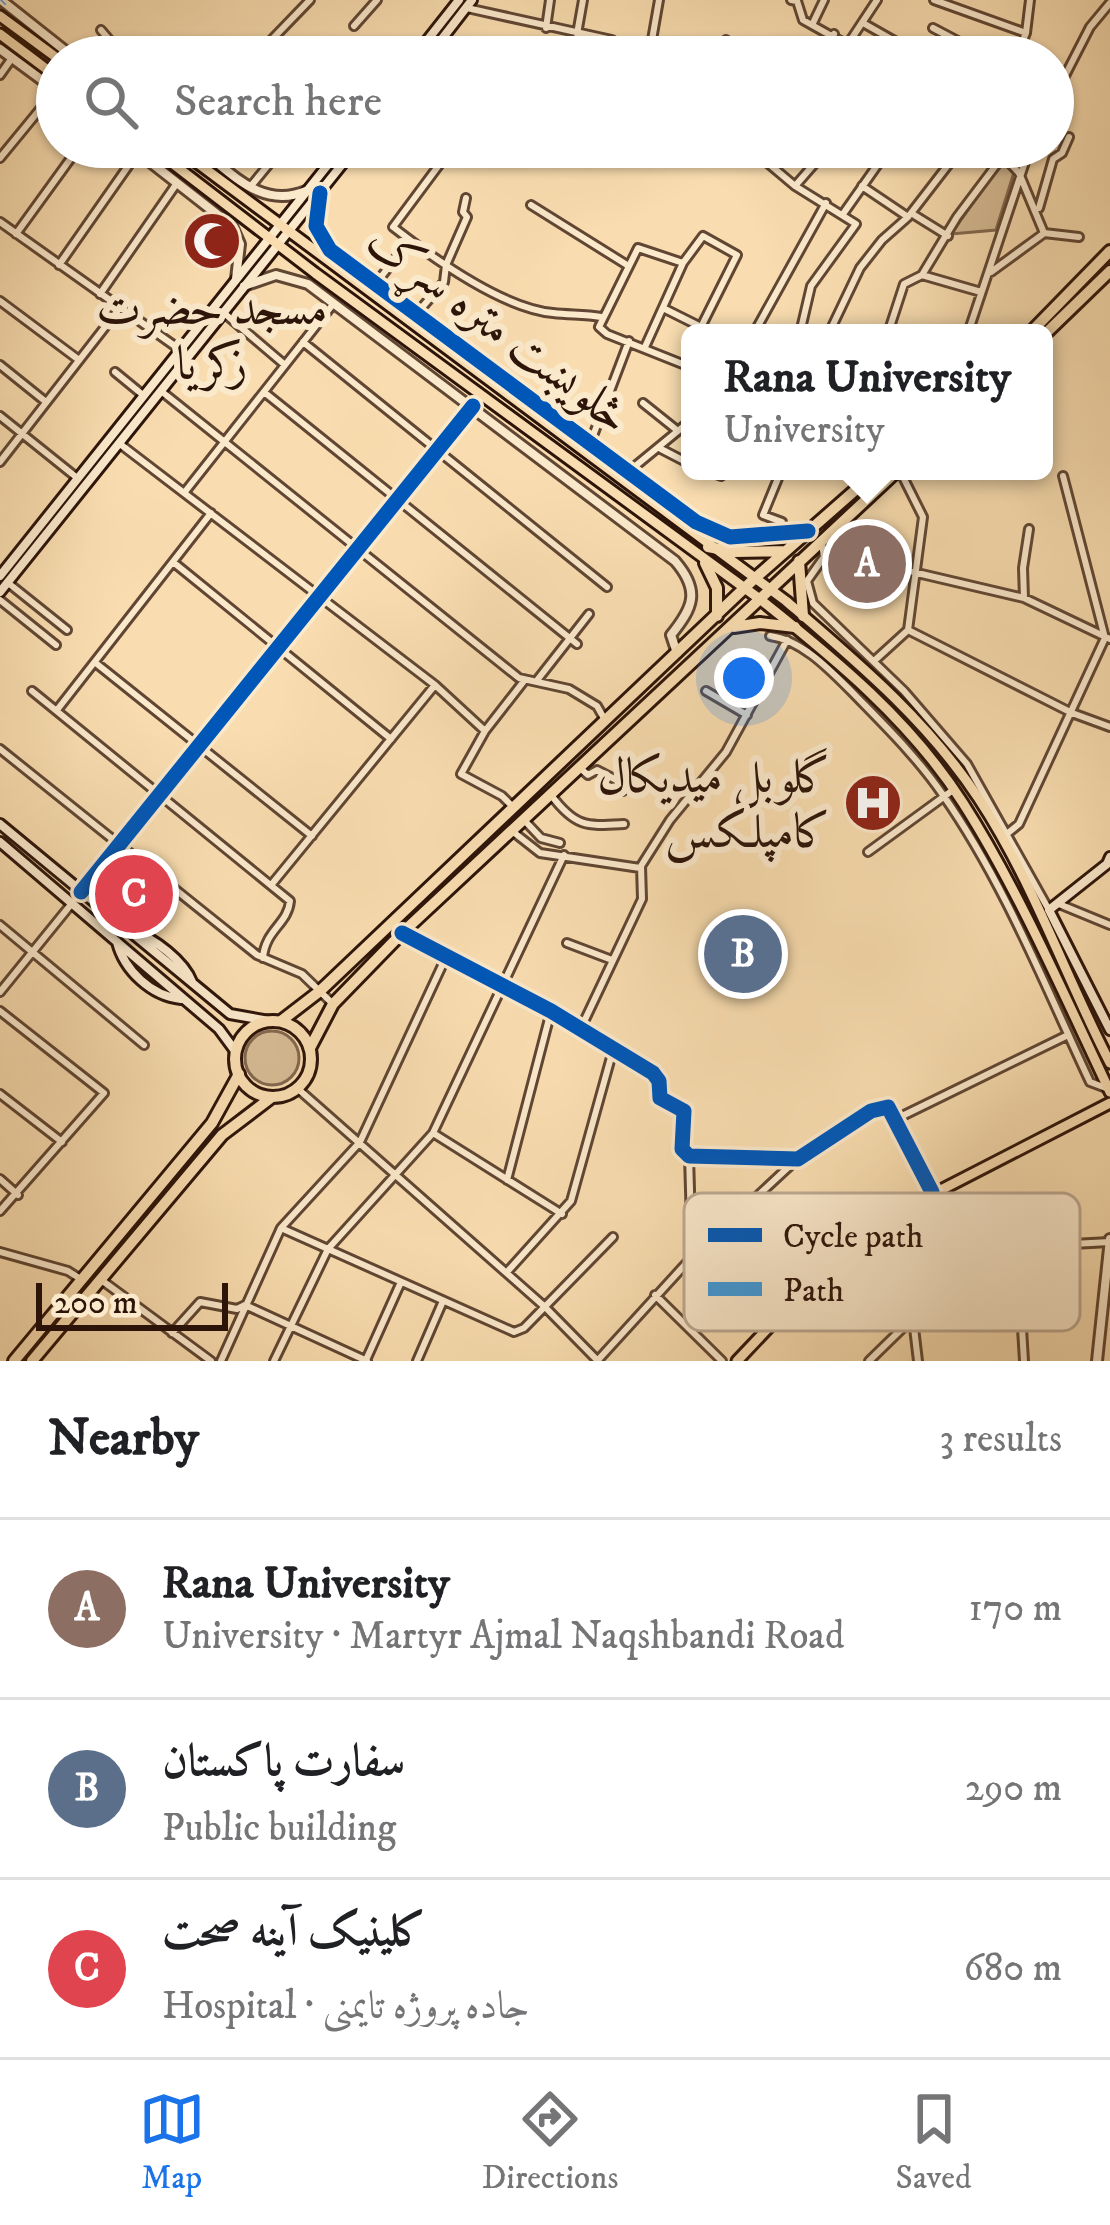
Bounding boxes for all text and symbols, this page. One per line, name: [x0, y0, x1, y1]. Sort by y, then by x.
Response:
search box: [36, 36, 1074, 168]
icon: search: [78, 69, 144, 135]
text: Search here: [174, 74, 382, 130]
mosque icon: مسجد حضرت زکریا: [181, 210, 243, 272]
street label: څلویښت متره سړک: [352, 211, 642, 452]
place label: مسجد حضرت زکریا: [96, 280, 328, 395]
popup: [681, 324, 1053, 480]
text: Rana University: [723, 350, 1011, 406]
text: University: [723, 406, 885, 455]
pin: A: [828, 519, 906, 609]
your location: [714, 648, 774, 708]
place label: گلوبل میدیکال کامپلکس: [597, 747, 831, 864]
hospital icon: گلوبل میدیکال کامپلکس: [842, 772, 904, 834]
pin: C: [95, 849, 173, 939]
pin: B: [704, 909, 782, 999]
legend: [684, 1193, 1080, 1331]
text: Cycle path: [783, 1217, 923, 1258]
text: Path: [783, 1271, 844, 1312]
scale bar: [36, 1277, 228, 1330]
text: 200 m: [54, 1283, 138, 1324]
text: Nearby: [48, 1407, 199, 1471]
text: 3 results: [939, 1415, 1062, 1464]
text: Rana University: [162, 1556, 450, 1612]
text: A: [75, 1584, 99, 1633]
text: 170 m: [968, 1584, 1062, 1633]
text: University · Martyr Ajmal Naqshbandi Road: [162, 1612, 844, 1661]
text: سفارت پاکستان: [162, 1734, 405, 1790]
text: B: [75, 1764, 99, 1813]
text: 290 m: [965, 1764, 1062, 1813]
text: Public building: [162, 1804, 396, 1853]
text: کلینیک آینه صحت: [162, 1904, 426, 1960]
text: C: [74, 1944, 100, 1993]
text: 680 m: [964, 1944, 1062, 1993]
text: Hospital · جاده پروژه تایمنی: [162, 1982, 530, 2031]
tab: Map: [139, 2086, 205, 2199]
tab: Directions: [482, 2086, 618, 2199]
tab: Saved: [896, 2086, 971, 2199]

